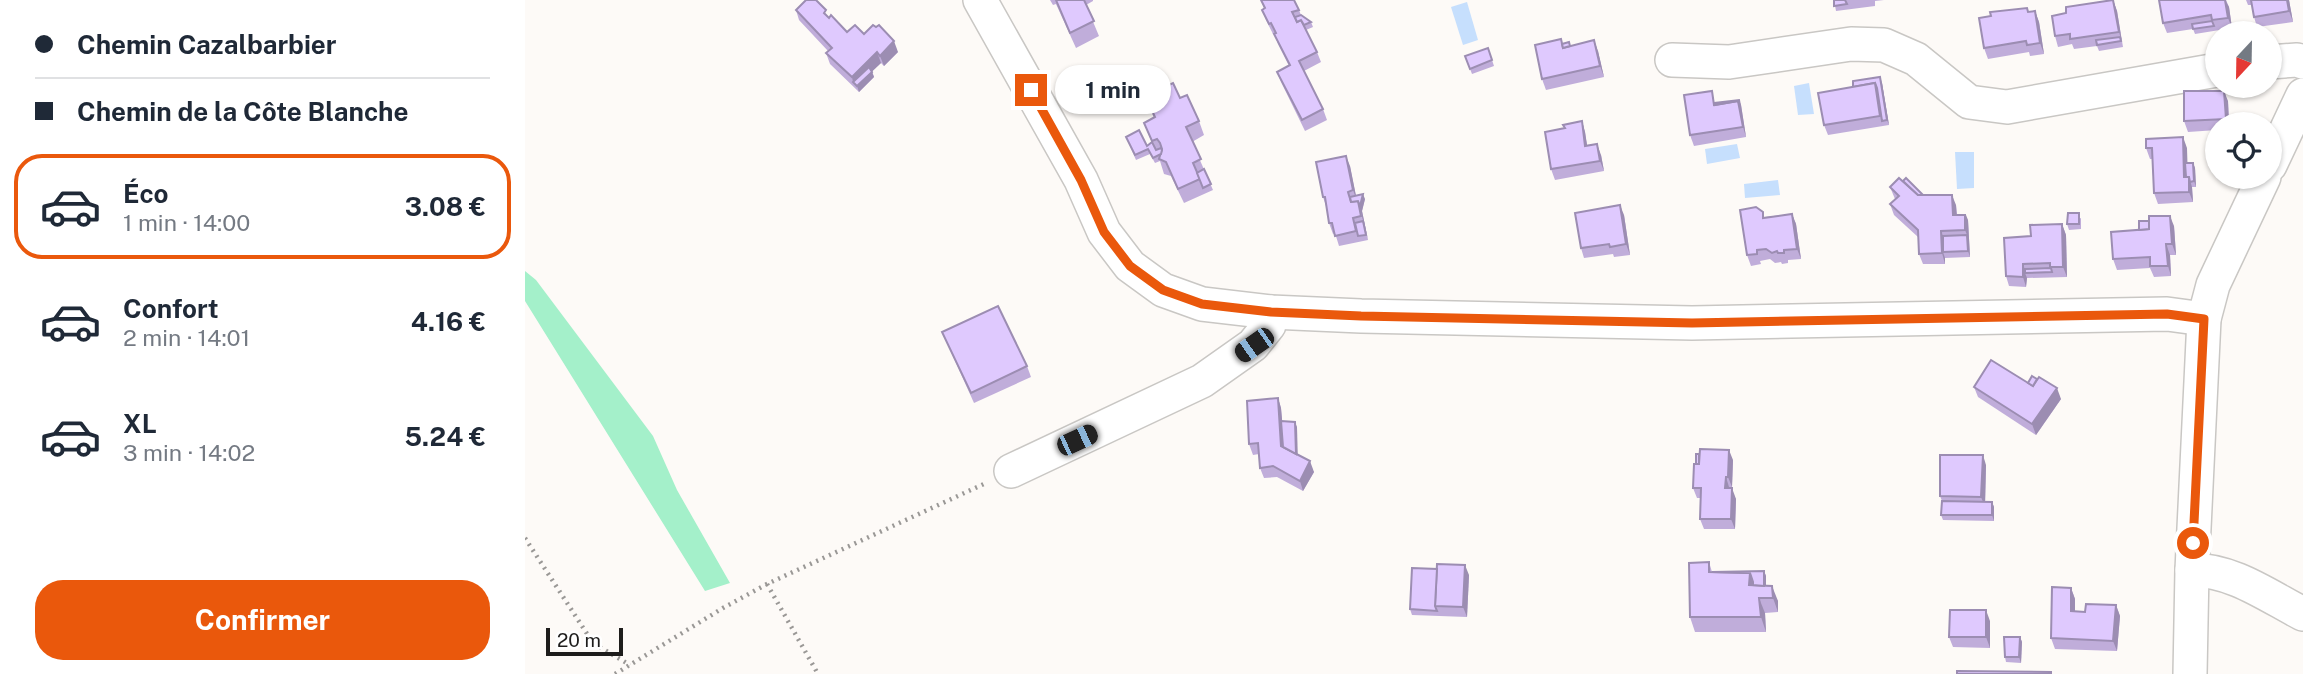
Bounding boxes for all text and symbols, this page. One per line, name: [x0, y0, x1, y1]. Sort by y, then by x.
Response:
north arrow: [2205, 21, 2282, 98]
map controls: [2205, 21, 2282, 189]
text: Chemin Cazalbarbier: [77, 29, 337, 60]
callout: 1 min: [1055, 66, 1171, 114]
route end: [1015, 74, 1047, 106]
text: 1 min: [1085, 76, 1141, 103]
text: Chemin de la Côte Blanche: [77, 96, 408, 127]
button: locate: [2205, 112, 2282, 189]
icon: car: [39, 175, 102, 238]
text: Éco: [123, 178, 169, 209]
text: 3.08 €: [405, 191, 486, 222]
text: 1 min · 14:00: [123, 209, 250, 236]
icon: car: [39, 290, 102, 353]
text: Confort: [123, 293, 219, 324]
text: 4.16 €: [411, 306, 486, 337]
text: 2 min · 14:01: [123, 324, 250, 351]
car: [1231, 324, 1278, 366]
icon: car: [39, 405, 102, 468]
text: XL: [123, 408, 157, 439]
text: 5.24 €: [405, 421, 486, 452]
car: [1054, 422, 1101, 458]
text: 3 min · 14:02: [123, 439, 255, 466]
route start: [2177, 527, 2209, 559]
button: Confirmer: [35, 580, 490, 660]
scale bar: [546, 625, 623, 657]
text: 20 m: [557, 629, 601, 651]

